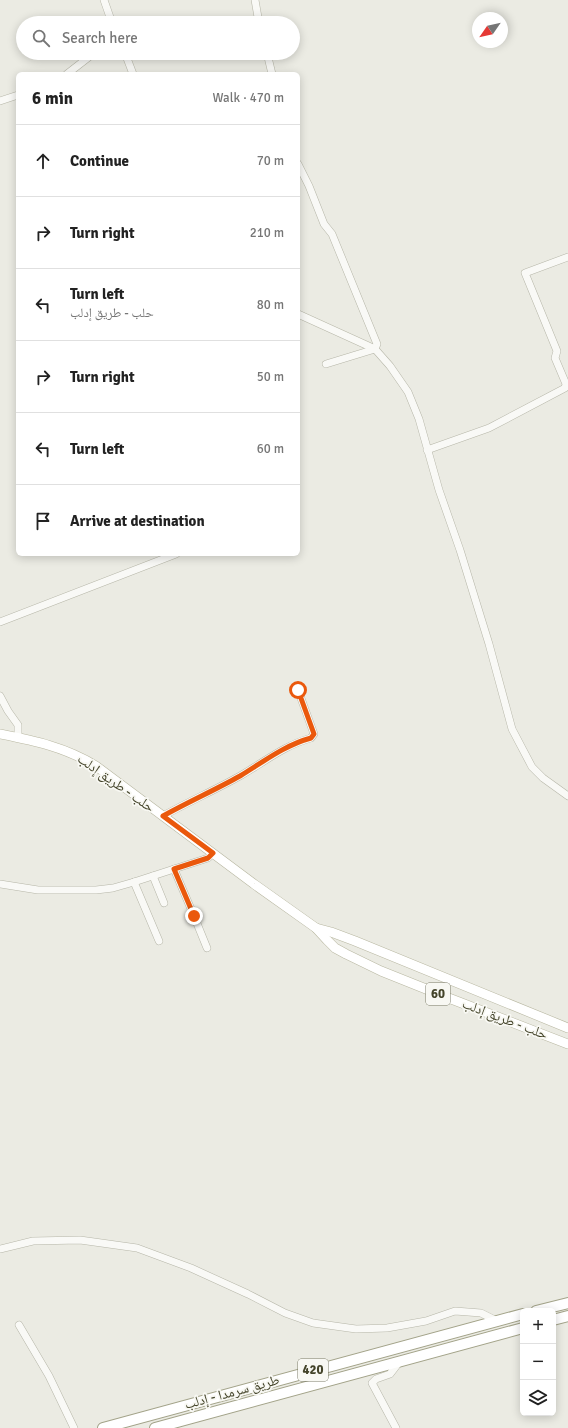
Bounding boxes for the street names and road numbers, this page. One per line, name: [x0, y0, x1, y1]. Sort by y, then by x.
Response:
street label: حلب - طريق إدلب: [74, 750, 158, 817]
road number: 60: [426, 983, 450, 1005]
street label: حلب - طريق إدلب: [460, 995, 550, 1044]
road number: 420: [298, 1359, 328, 1381]
street label: طريق سرمدا - إدلب: [183, 1371, 282, 1414]

